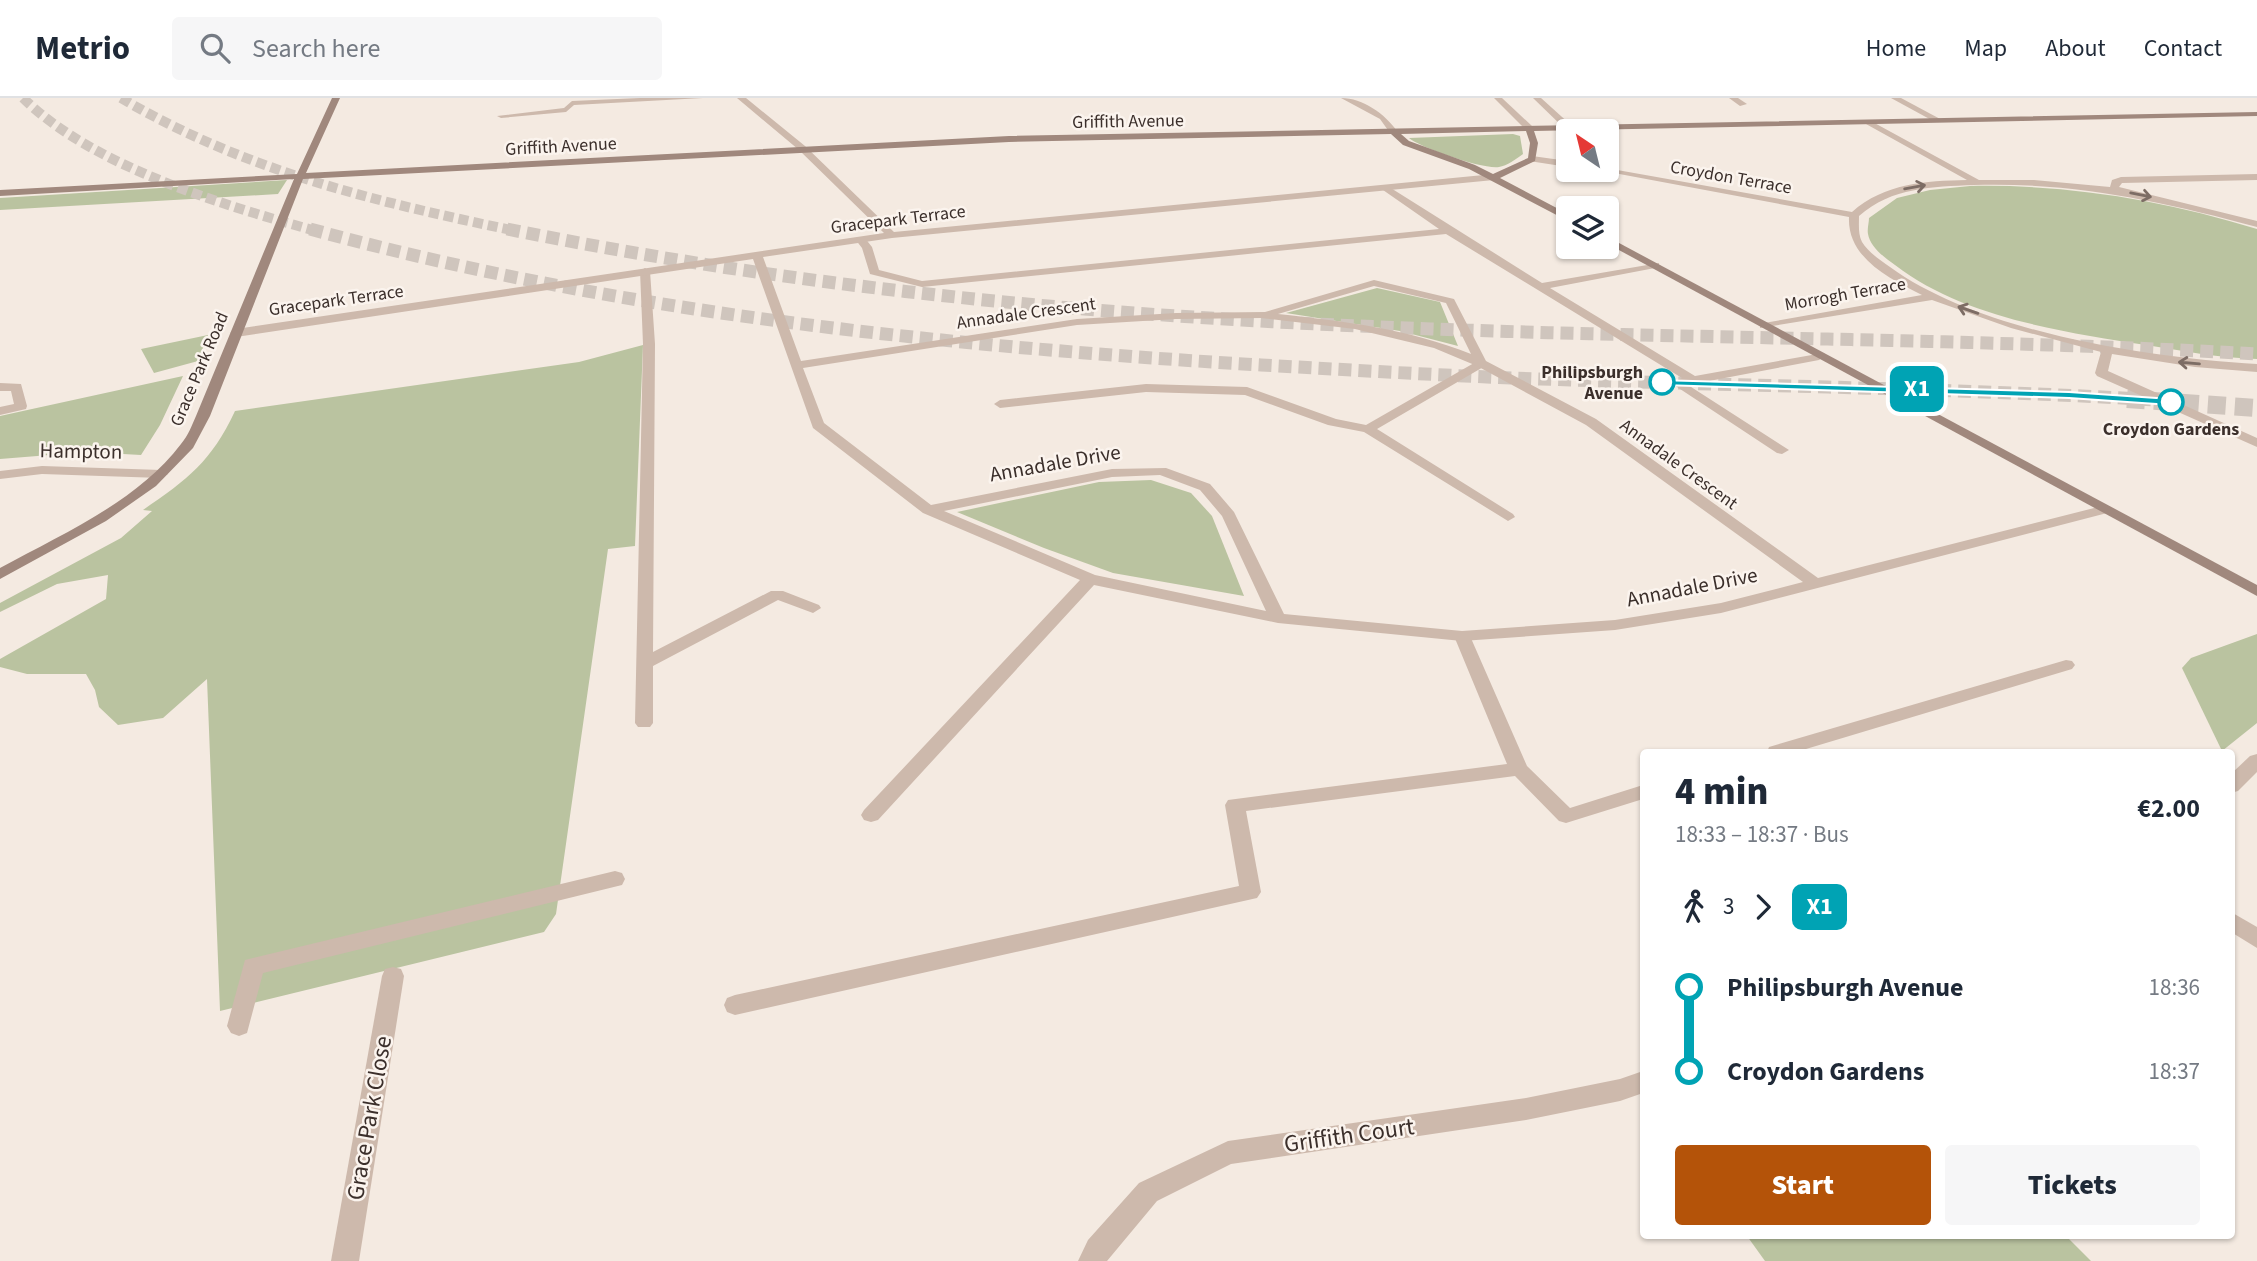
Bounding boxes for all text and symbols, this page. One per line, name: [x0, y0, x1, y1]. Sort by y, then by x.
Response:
search box: [172, 17, 662, 80]
text: Metrio: [35, 25, 130, 72]
icon: search: [196, 29, 234, 67]
text: Search here: [252, 30, 380, 67]
text: Home: [1866, 31, 1926, 66]
text: Map: [1964, 31, 2007, 66]
text: About: [2045, 31, 2106, 66]
text: Contact: [2144, 31, 2222, 66]
street label: Griffith Avenue: [1072, 108, 1184, 135]
north arrow: [1556, 119, 1619, 182]
map controls: [1556, 119, 1619, 259]
street label: Griffith Avenue: [505, 131, 617, 162]
street label: Croydon Terrace: [1668, 155, 1794, 200]
one-way arrow: [1903, 180, 1926, 194]
one-way arrow: [2129, 189, 2152, 202]
button: layers: [1556, 196, 1619, 259]
street label: Gracepark Terrace: [829, 199, 967, 240]
street label: Morrogh Terrace: [1783, 272, 1908, 317]
street label: Gracepark Terrace: [267, 279, 405, 322]
street label: Annadale Crescent: [955, 291, 1097, 336]
one-way arrow: [1958, 303, 1980, 316]
street label: Grace Park Road: [164, 308, 235, 430]
one-way arrow: [2178, 356, 2201, 369]
place label: Philipsburgh Avenue: [1541, 360, 1643, 406]
line badge: X1: [1885, 366, 1948, 412]
marker: Philipsburgh Avenue: [1649, 369, 1675, 395]
text: X1: [1904, 371, 1930, 406]
marker: Croydon Gardens: [2158, 389, 2184, 415]
street label: Annadale Crescent: [1615, 413, 1743, 516]
place label: Croydon Gardens: [2103, 417, 2239, 442]
street label: Hampton: [39, 435, 123, 467]
street label: Annadale Drive: [987, 437, 1123, 489]
street label: Annadale Drive: [1624, 560, 1760, 614]
text: 4 min: [1675, 765, 1768, 819]
text: €2.00: [2137, 790, 2200, 827]
text: 18:33 – 18:37 · Bus: [1675, 818, 1849, 851]
icon: walk: [1675, 888, 1713, 926]
icon: forward: [1744, 888, 1782, 926]
text: X1: [1806, 889, 1833, 924]
text: 3: [1723, 890, 1734, 923]
text: Philipsburgh Avenue: [1727, 969, 1964, 1006]
text: 18:36: [2149, 971, 2200, 1004]
street label: Grace Park Close: [338, 1033, 401, 1203]
text: Croydon Gardens: [1727, 1053, 1924, 1090]
text: 18:37: [2149, 1055, 2200, 1088]
street label: Griffith Court: [1282, 1109, 1416, 1162]
button: Start: [1675, 1145, 1931, 1225]
button: Tickets: [1945, 1145, 2200, 1225]

